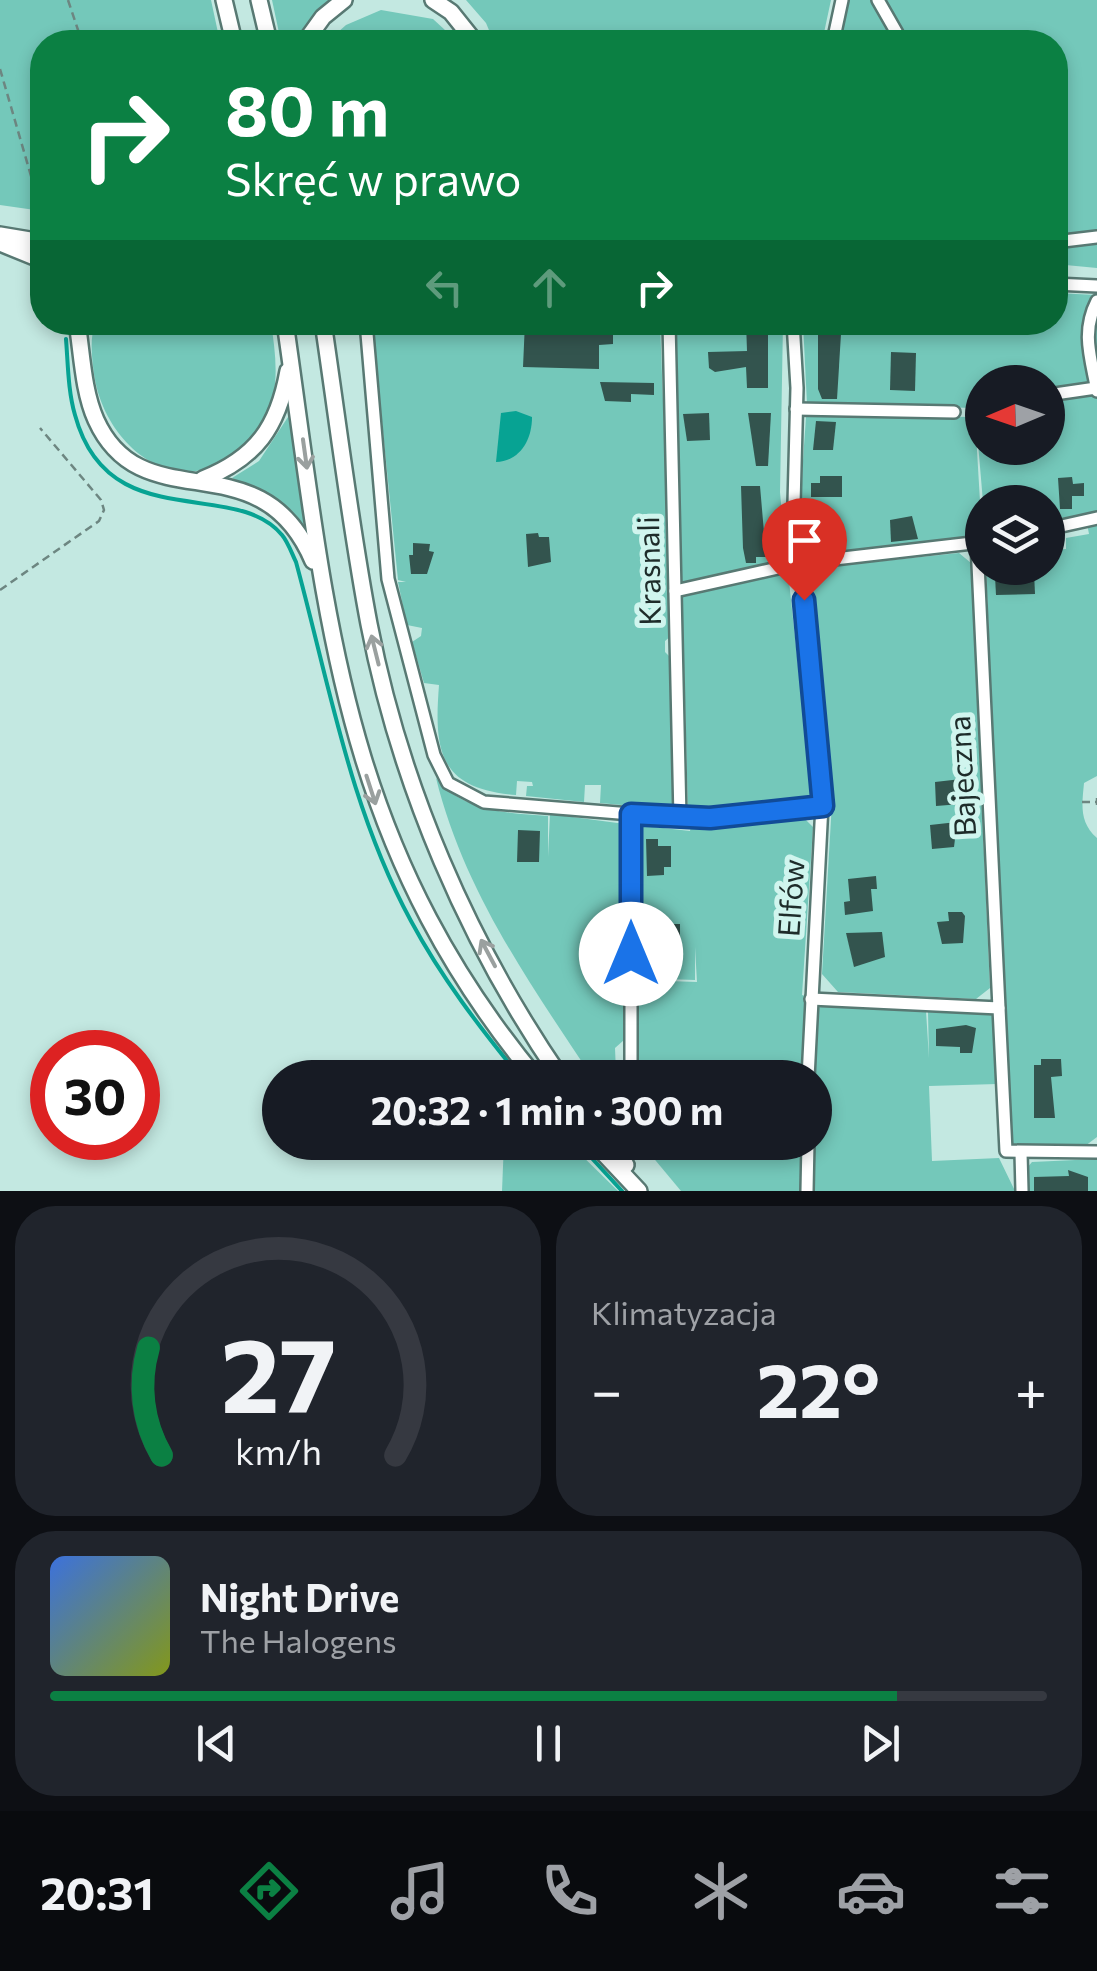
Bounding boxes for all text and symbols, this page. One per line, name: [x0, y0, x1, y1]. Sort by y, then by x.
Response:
text: 80 m: [225, 65, 389, 150]
icon: right: [60, 70, 190, 200]
text: Skręć w prawo: [225, 150, 522, 205]
icon: left: [417, 260, 472, 315]
icon: ahead: [522, 260, 577, 315]
icon: right: [627, 260, 682, 315]
north arrow: [965, 365, 1065, 465]
map controls: [965, 365, 1065, 585]
one-way arrow: [296, 437, 315, 470]
button: layers: [965, 485, 1065, 585]
pin: [762, 498, 847, 601]
icon: arrive: [777, 513, 832, 568]
street label: Krasnali: [628, 516, 667, 626]
one-way arrow: [365, 635, 383, 667]
street label: Bajeczna: [939, 715, 982, 838]
one-way arrow: [364, 774, 382, 806]
street label: Elfów: [768, 858, 811, 938]
position arrow: [579, 902, 683, 1006]
one-way arrow: [478, 939, 497, 969]
speed limit sign: 30: [30, 1030, 160, 1160]
text: 20:32 · 1 min · 300 m: [371, 1086, 723, 1133]
text: Klimatyzacja: [591, 1292, 777, 1332]
text: 27: [220, 1307, 336, 1434]
text: 22°: [757, 1342, 880, 1433]
text: −: [591, 1355, 622, 1422]
text: +: [1015, 1355, 1047, 1422]
text: km/h: [235, 1429, 321, 1472]
text: Night Drive: [200, 1573, 399, 1620]
text: The Halogens: [200, 1620, 397, 1660]
icon: previous: [189, 1716, 244, 1771]
icon: pause: [521, 1716, 576, 1771]
icon: next: [853, 1716, 908, 1771]
icon: directions: [234, 1856, 304, 1926]
icon: music: [385, 1856, 455, 1926]
icon: phone: [535, 1856, 605, 1926]
icon: climate: [686, 1856, 756, 1926]
icon: car: [836, 1856, 906, 1926]
icon: filters: [987, 1856, 1057, 1926]
text: 20:31: [40, 1864, 154, 1919]

